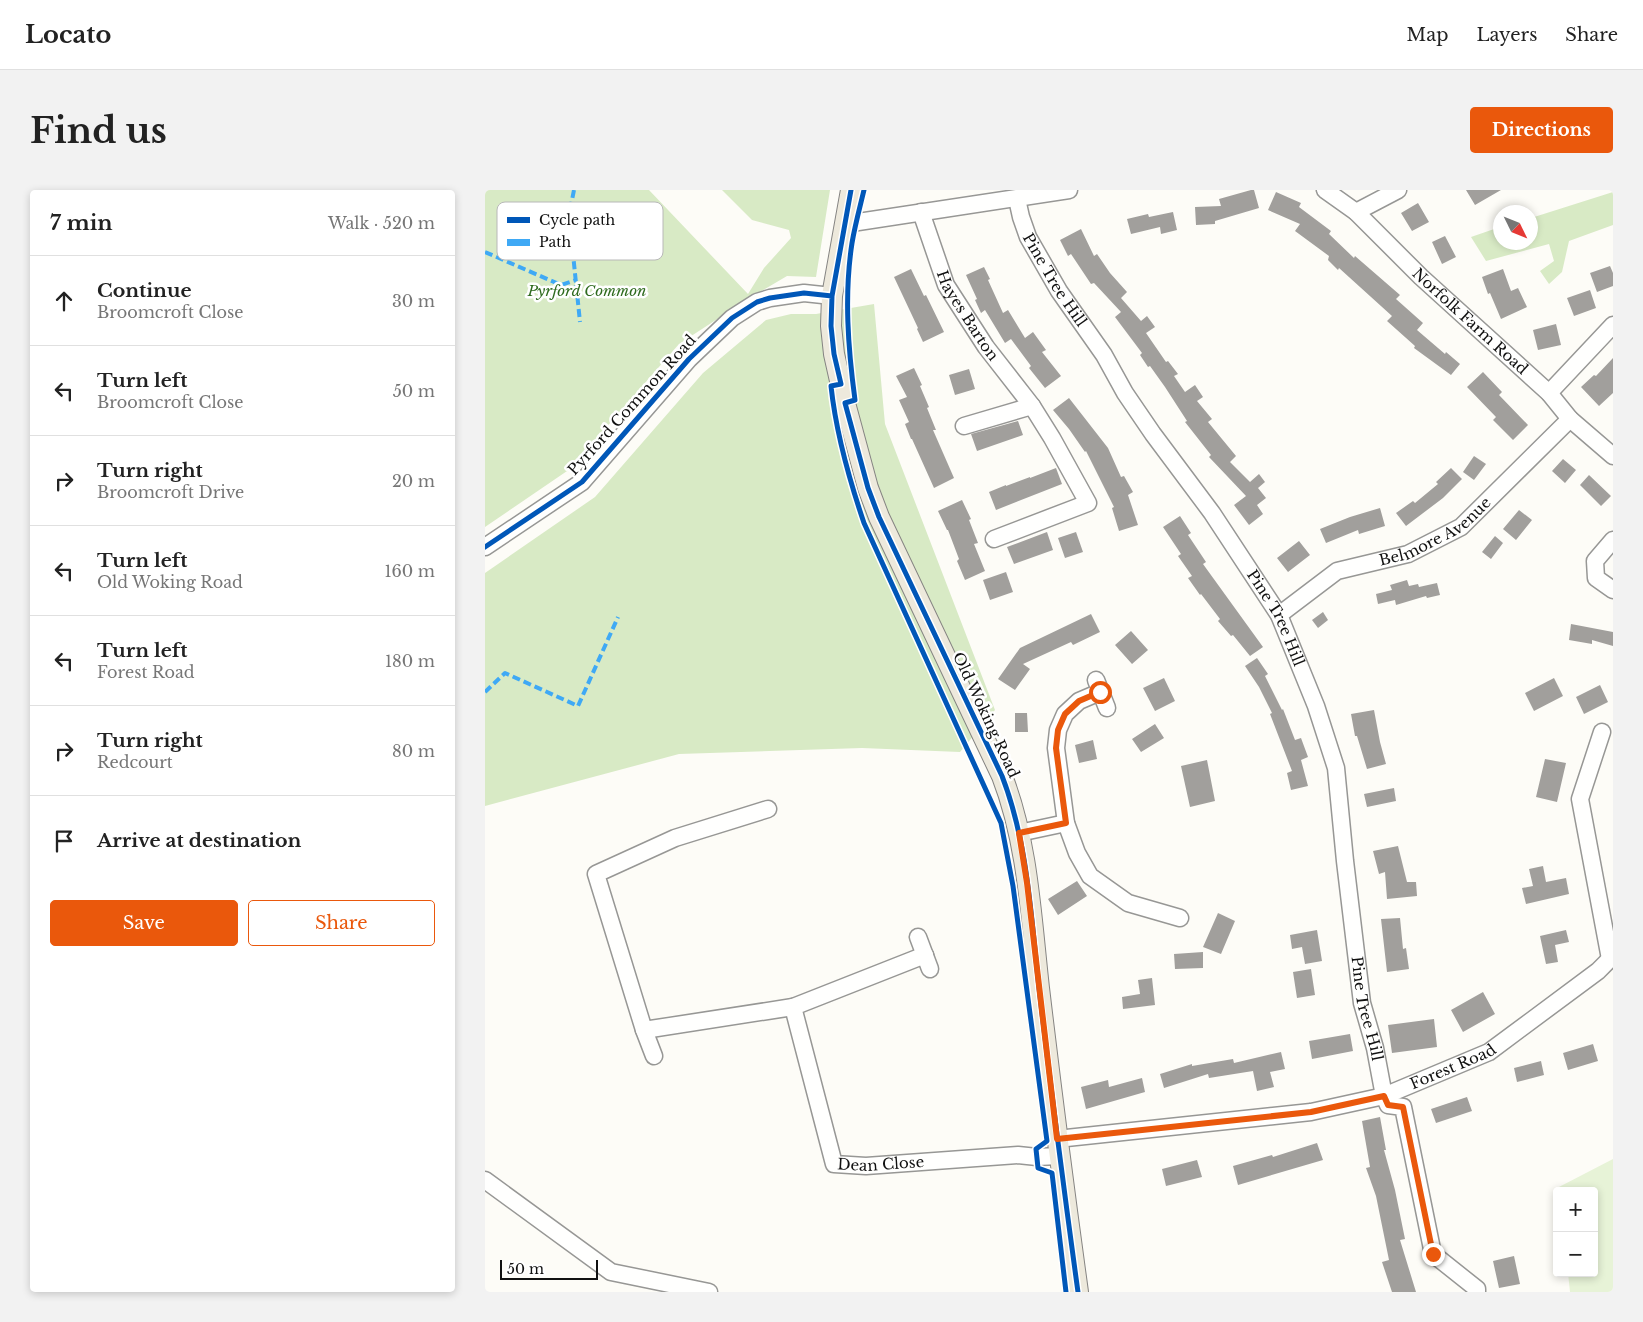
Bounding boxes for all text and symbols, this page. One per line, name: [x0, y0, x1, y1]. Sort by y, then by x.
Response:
text: Locato: [25, 20, 111, 49]
text: Map: [1407, 24, 1448, 46]
text: Layers: [1476, 24, 1537, 46]
text: Share: [1565, 24, 1618, 46]
button: Directions: [1470, 107, 1613, 153]
text: Find us: [30, 109, 167, 152]
legend: [497, 202, 663, 260]
north arrow: [1493, 205, 1538, 250]
text: 7 min: [50, 210, 113, 236]
text: Cycle path: [539, 211, 616, 229]
text: Walk · 520 m: [328, 213, 435, 233]
street label: Pine Tree Hill: [1019, 230, 1091, 330]
text: Path: [539, 233, 571, 251]
street label: Norfolk Farm Road: [1409, 264, 1532, 378]
street label: Hayes Barton: [933, 268, 1003, 364]
text: Continue: [97, 279, 192, 302]
park label: Pyrford Common: [527, 281, 646, 300]
icon: ahead: [50, 287, 78, 315]
text: 30 m: [392, 291, 435, 311]
text: Broomcroft Close: [97, 302, 243, 322]
street label: Pyrford Common Road: [563, 330, 700, 479]
text: Turn left: [97, 369, 188, 392]
icon: left: [50, 377, 78, 405]
text: 50 m: [393, 381, 435, 401]
text: Broomcroft Close: [97, 392, 243, 412]
text: Turn right: [97, 459, 203, 482]
icon: right: [50, 467, 78, 495]
text: 20 m: [392, 471, 435, 491]
text: Broomcroft Drive: [97, 482, 244, 502]
street label: Belmore Avenue: [1377, 493, 1495, 570]
text: Turn left: [97, 549, 188, 572]
icon: left: [50, 557, 78, 585]
text: 160 m: [384, 561, 435, 581]
street label: Pine Tree Hill: [1243, 566, 1309, 669]
text: Old Woking Road: [97, 572, 243, 592]
text: Turn left: [97, 639, 188, 662]
icon: left: [50, 647, 78, 675]
street label: Old Woking Road: [949, 649, 1024, 781]
text: 180 m: [385, 651, 435, 671]
text: Forest Road: [97, 662, 195, 682]
route start: [1089, 681, 1112, 704]
text: Turn right: [97, 729, 203, 752]
icon: right: [50, 737, 78, 765]
text: 80 m: [392, 741, 435, 761]
text: Redcourt: [97, 752, 173, 772]
icon: arrive: [50, 827, 78, 855]
text: Arrive at destination: [97, 829, 301, 852]
button: Save: [50, 900, 238, 946]
button: Share: [248, 900, 435, 946]
street label: Pine Tree Hill: [1347, 955, 1387, 1062]
street label: Forest Road: [1407, 1040, 1500, 1093]
street label: Dean Close: [837, 1152, 925, 1175]
map controls: [1553, 1187, 1598, 1277]
button: +: [1553, 1187, 1598, 1232]
button: −: [1553, 1232, 1598, 1277]
route end: [1422, 1243, 1445, 1266]
scale bar: [500, 1257, 597, 1280]
text: 50 m: [507, 1260, 544, 1278]

